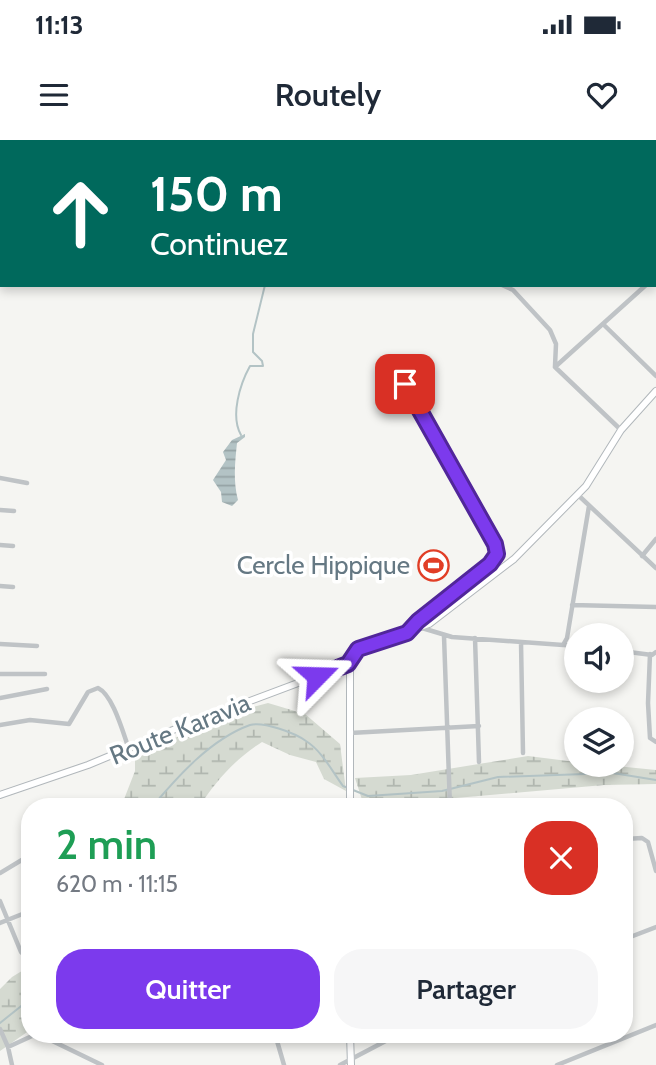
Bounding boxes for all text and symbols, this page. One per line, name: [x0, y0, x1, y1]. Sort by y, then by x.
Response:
text: 11:13: [35, 9, 84, 41]
text: Routely: [275, 75, 381, 114]
icon: menu: [35, 76, 73, 114]
icon: heart: [583, 76, 621, 114]
text: 150 m: [150, 164, 283, 223]
icon: ahead: [35, 168, 126, 259]
text: Continuez: [150, 224, 288, 263]
pin: [375, 354, 435, 414]
icon: arrive: [386, 365, 424, 403]
sports icon: Cercle Hippique: [416, 548, 450, 582]
place label: Cercle Hippique: [237, 549, 410, 581]
map controls: [564, 623, 634, 777]
button: sound: [564, 623, 634, 693]
position arrow: [280, 639, 354, 713]
street label: Route Karavia: [105, 686, 256, 772]
button: layers: [564, 707, 634, 777]
text: 2 min: [56, 818, 157, 870]
button: close: [524, 821, 598, 895]
text: 620 m · 11:15: [56, 870, 178, 898]
button: Quitter: [56, 949, 320, 1029]
button: Partager: [334, 949, 598, 1029]

